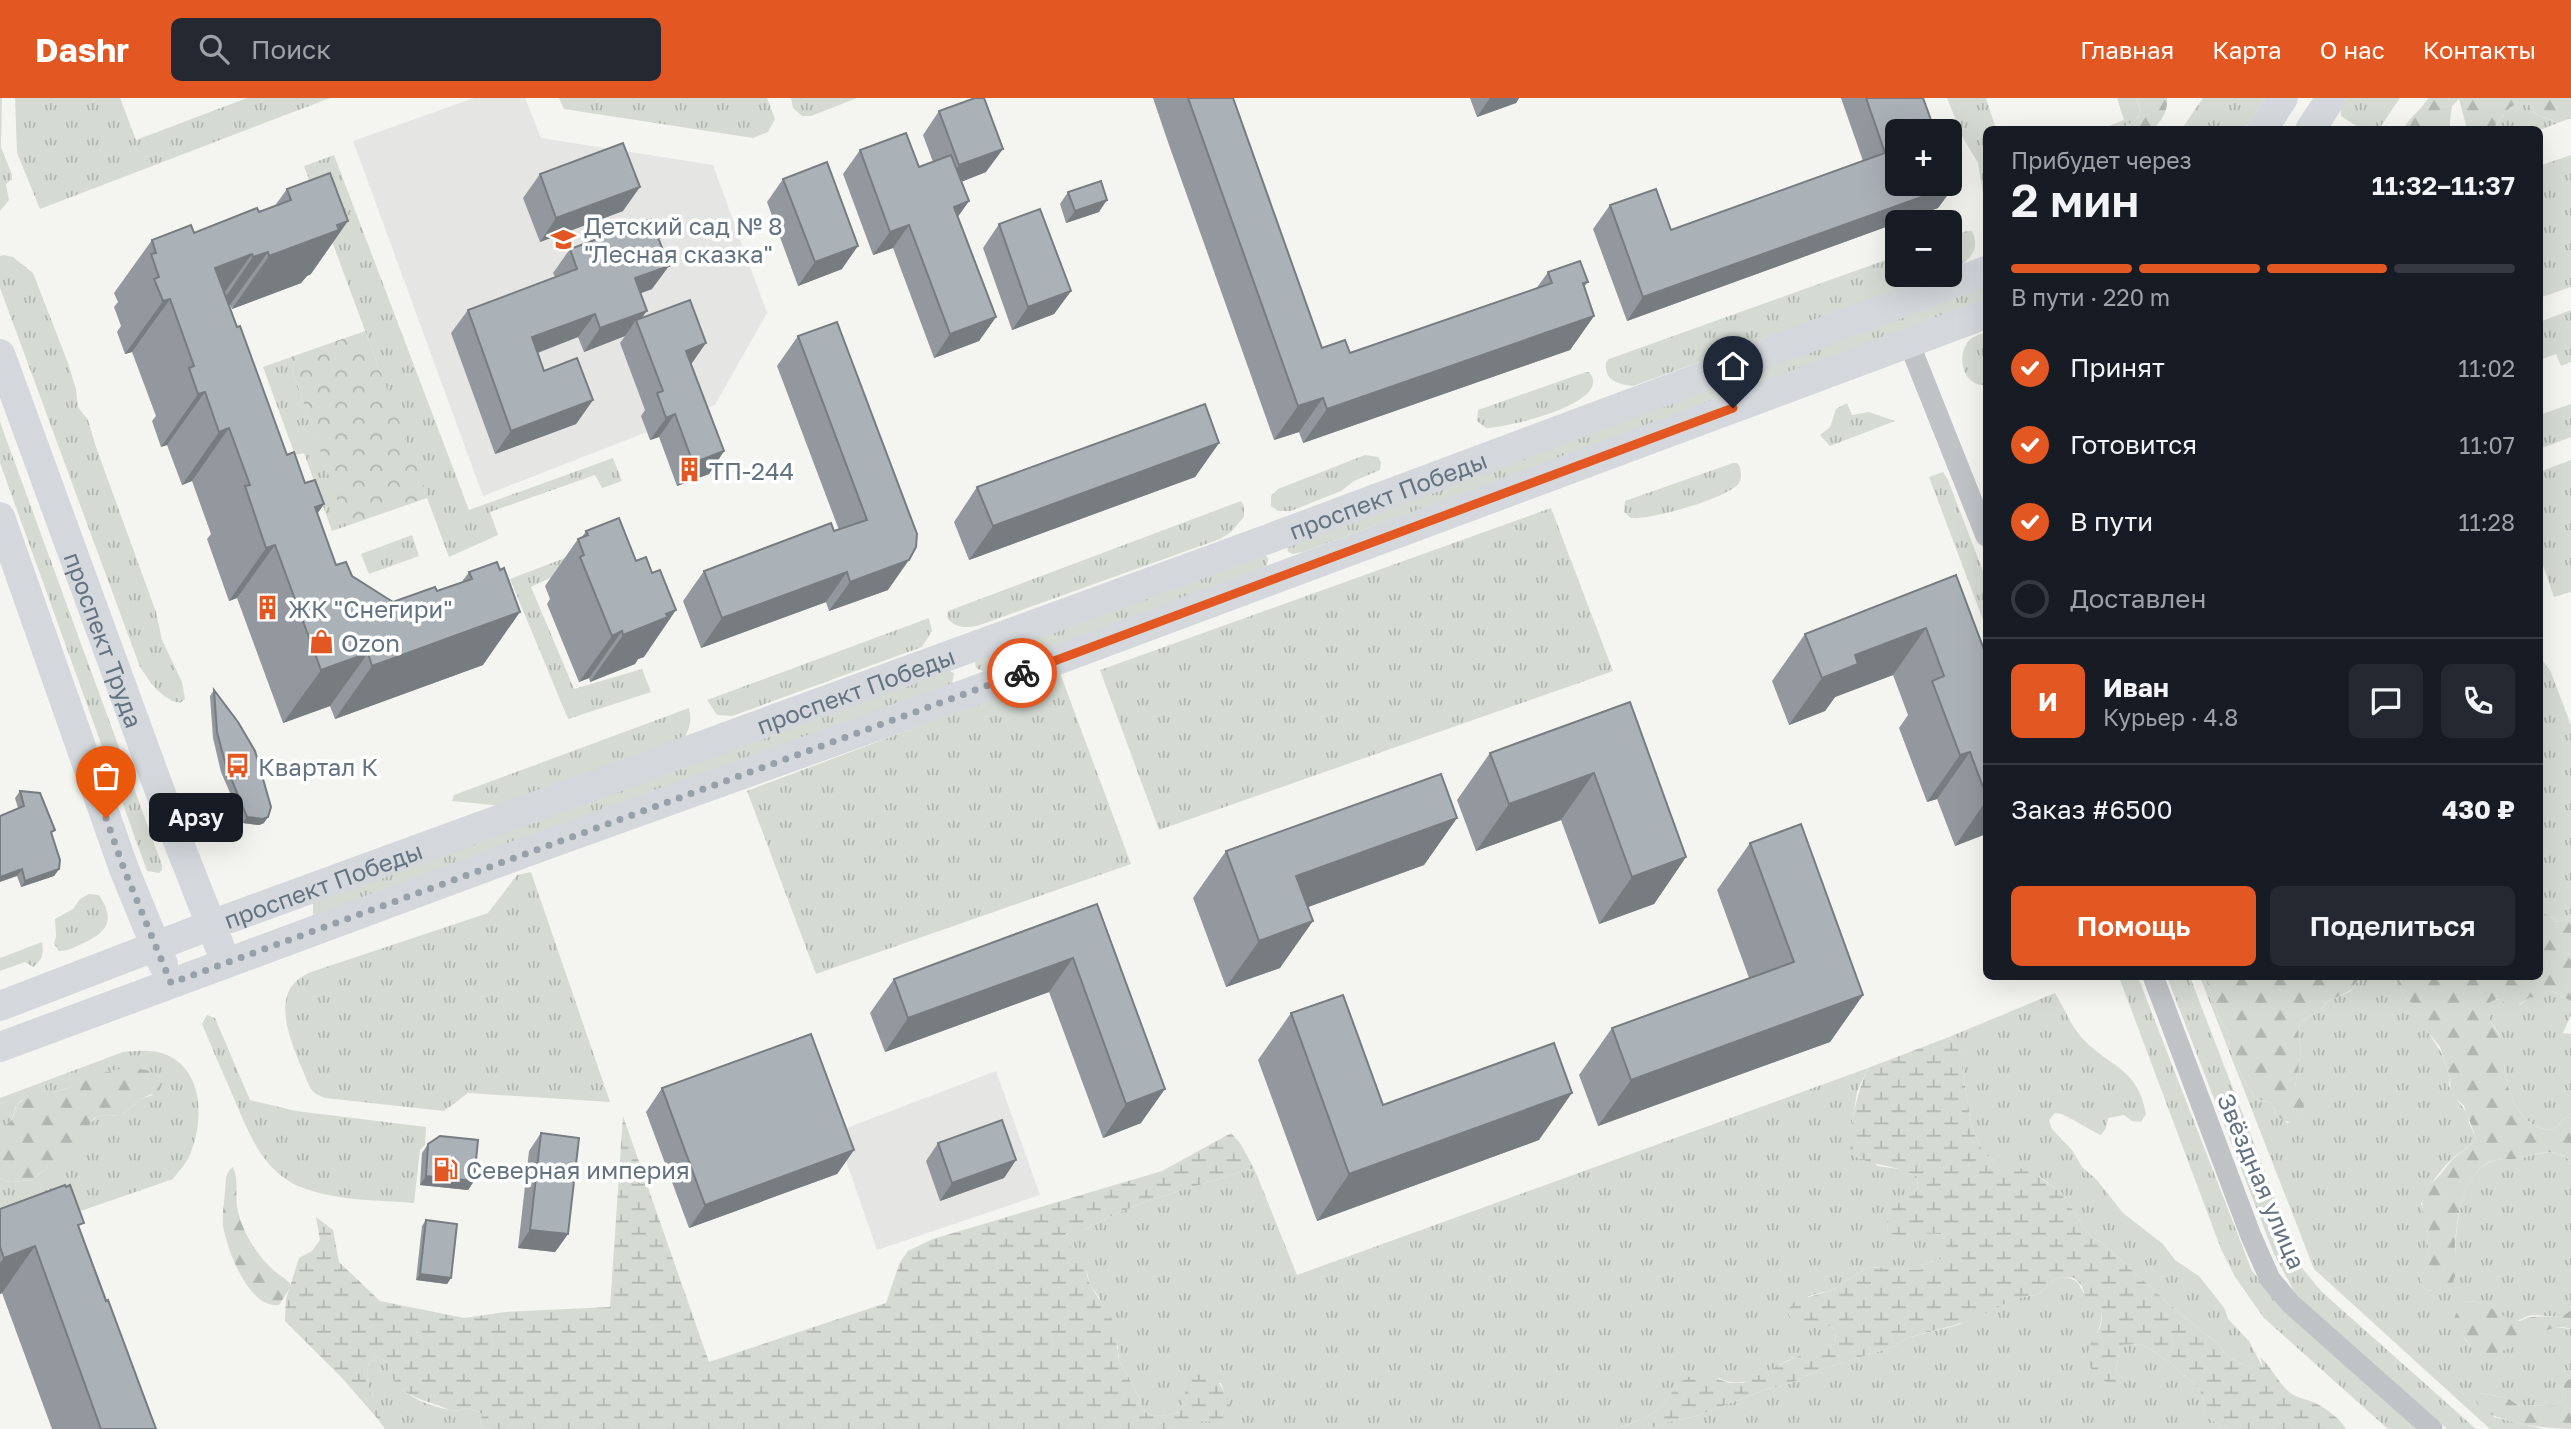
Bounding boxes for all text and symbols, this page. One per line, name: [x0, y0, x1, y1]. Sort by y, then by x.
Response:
search box: [171, 18, 661, 81]
text: Dashr: [35, 30, 129, 69]
icon: search: [195, 30, 233, 68]
text: Поиск: [251, 34, 331, 65]
text: Главная: [2080, 35, 2174, 64]
text: Карта: [2212, 35, 2282, 64]
text: О нас: [2320, 35, 2385, 64]
text: Контакты: [2423, 35, 2536, 64]
map controls: [1885, 119, 1962, 287]
button: +: [1885, 119, 1962, 196]
text: Прибудет через: [2011, 146, 2192, 174]
text: 11:32–11:37: [2372, 170, 2515, 201]
text: 2 мин: [2011, 172, 2139, 227]
button: −: [1885, 210, 1962, 287]
place label: Детский сад № 8 "Лесная сказка": [584, 211, 783, 268]
school or university icon: Детский сад № 8 "Лесная сказка": [550, 225, 578, 253]
text: В пути · 220 m: [2011, 283, 2170, 311]
pin: [1703, 336, 1763, 408]
icon: home: [1714, 347, 1752, 385]
icon: check: [2011, 349, 2049, 387]
text: Принят: [2070, 352, 2165, 383]
text: 11:02: [2458, 354, 2515, 382]
icon: check: [2011, 426, 2049, 464]
text: Готовится: [2070, 429, 2197, 460]
text: 11:07: [2459, 431, 2515, 459]
street label: проспект Победы: [1285, 444, 1491, 545]
building icon: ТП-244: [675, 456, 703, 484]
place label: ТП-244: [709, 456, 794, 485]
icon: check: [2011, 503, 2049, 541]
text: В пути: [2070, 506, 2153, 537]
text: 11:28: [2458, 508, 2515, 536]
street label: проспект Труда: [59, 548, 150, 731]
text: Доставлен: [2070, 583, 2206, 614]
building icon: ЖК "Снегири": [254, 594, 282, 622]
place label: ЖК "Снегири": [288, 594, 453, 623]
shop icon: Ozon: [307, 628, 335, 656]
place label: Ozon: [341, 628, 400, 657]
courier: [987, 638, 1057, 708]
street label: проспект Победы: [752, 640, 959, 739]
icon: bike: [1003, 654, 1041, 692]
button: chat: [2349, 664, 2423, 738]
button: phone: [2441, 664, 2515, 738]
text: Иван: [2103, 672, 2169, 703]
text: И: [2038, 686, 2058, 717]
text: Курьер · 4.8: [2103, 703, 2238, 731]
pin: [76, 746, 136, 818]
bus stop icon: Квартал К: [224, 752, 252, 780]
place label: Квартал К: [258, 752, 378, 781]
icon: bag: [87, 757, 125, 795]
callout: Арзу: [148, 794, 242, 842]
text: Заказ #6500: [2011, 794, 2173, 825]
text: 430 ₽: [2442, 794, 2515, 825]
text: Арзу: [168, 803, 224, 831]
street label: проспект Победы: [220, 835, 426, 934]
button: Помощь: [2011, 886, 2256, 966]
button: Поделиться: [2270, 886, 2515, 966]
street label: Звёздная улица: [2212, 1089, 2312, 1273]
fuel station icon: Северная империя: [432, 1155, 460, 1183]
place label: Северная империя: [466, 1155, 690, 1184]

